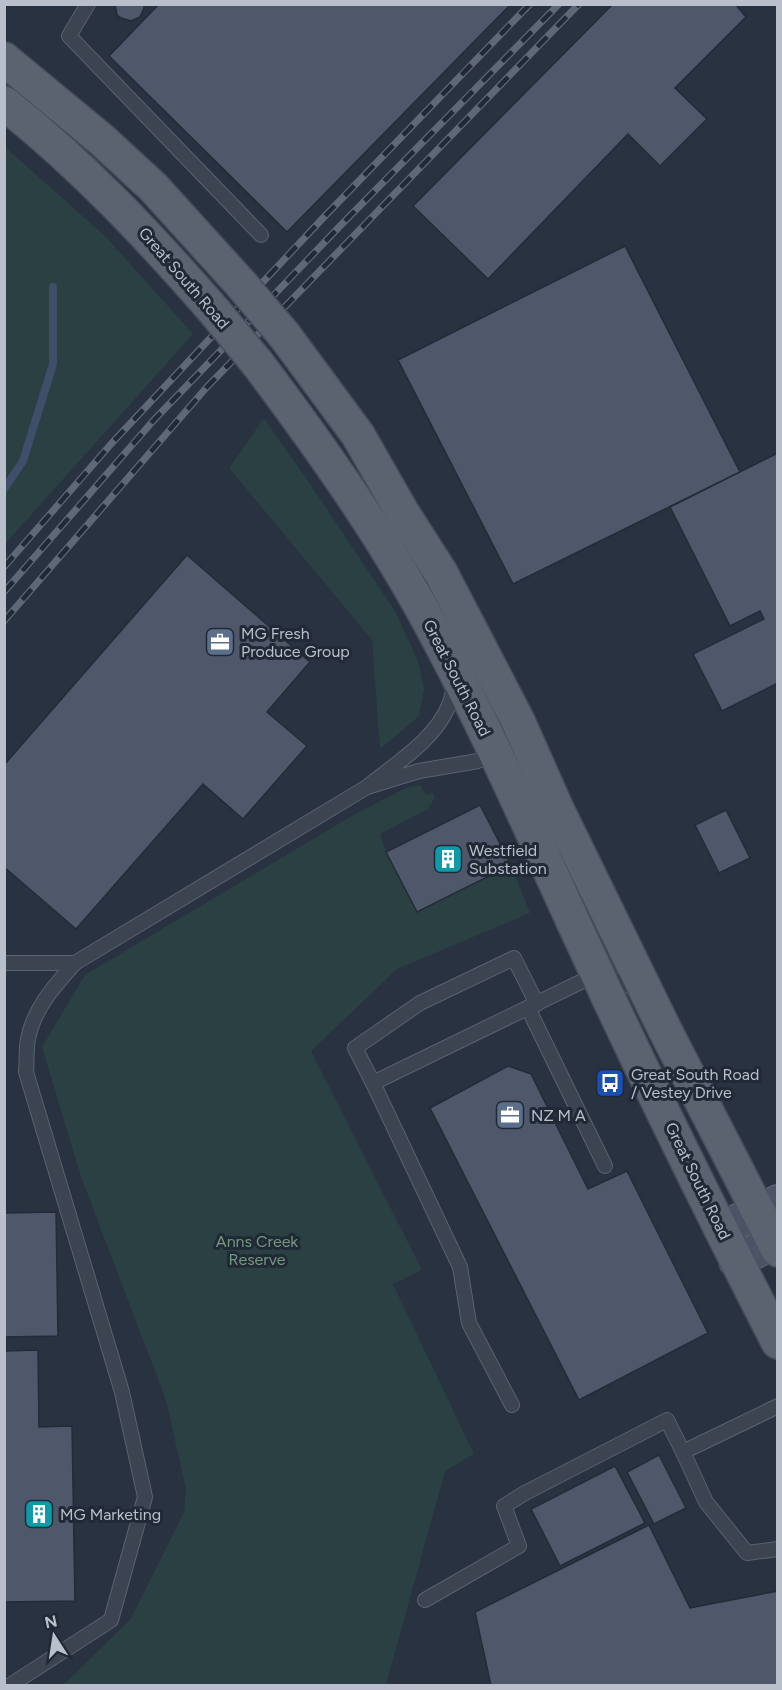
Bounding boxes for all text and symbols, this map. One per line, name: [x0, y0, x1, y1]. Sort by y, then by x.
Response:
street label: Great South Road: [135, 223, 233, 333]
street label: Great South Road: [419, 617, 495, 739]
place label: MG Fresh Produce Group: [241, 624, 350, 661]
office icon: MG Fresh Produce Group: [204, 626, 236, 658]
place label: Westfield Substation: [469, 841, 547, 878]
building icon: Westfield Substation: [432, 843, 464, 875]
place label: Great South Road / Vestey Drive: [631, 1065, 759, 1102]
bus stop icon: Great South Road / Vestey Drive: [594, 1067, 626, 1099]
office icon: NZ M A: [494, 1099, 526, 1131]
place label: NZ M A: [531, 1106, 586, 1125]
street label: Great South Road: [661, 1119, 735, 1243]
park label: Anns Creek Reserve: [216, 1232, 298, 1269]
building icon: MG Marketing: [23, 1498, 55, 1530]
place label: MG Marketing: [60, 1505, 161, 1524]
north arrow: [24, 1606, 84, 1666]
text: N: [43, 1611, 59, 1632]

